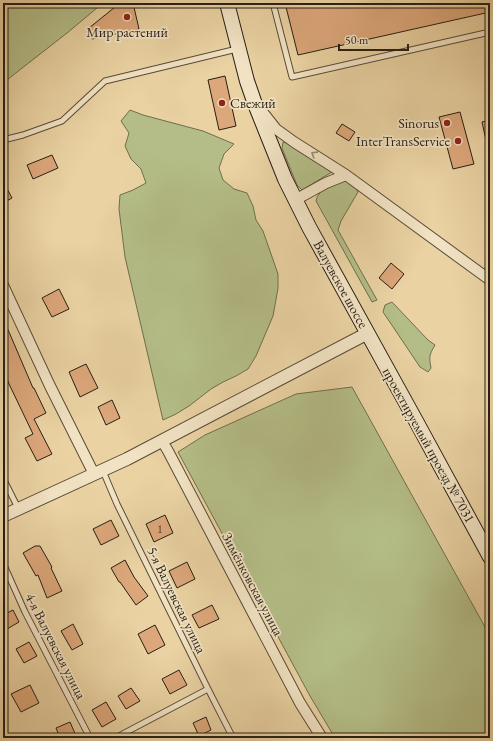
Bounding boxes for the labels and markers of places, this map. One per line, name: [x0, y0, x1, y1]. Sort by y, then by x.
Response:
marker: Мир растений: [122, 12, 132, 22]
place label: Мир растений: [86, 23, 168, 41]
place label: Свежий: [230, 94, 276, 112]
marker: Свежий: [217, 98, 227, 108]
place label: Sinorus: [398, 114, 439, 132]
marker: Sinorus: [442, 118, 452, 128]
place label: InterTransService: [356, 132, 451, 150]
marker: InterTransService: [453, 136, 463, 146]

